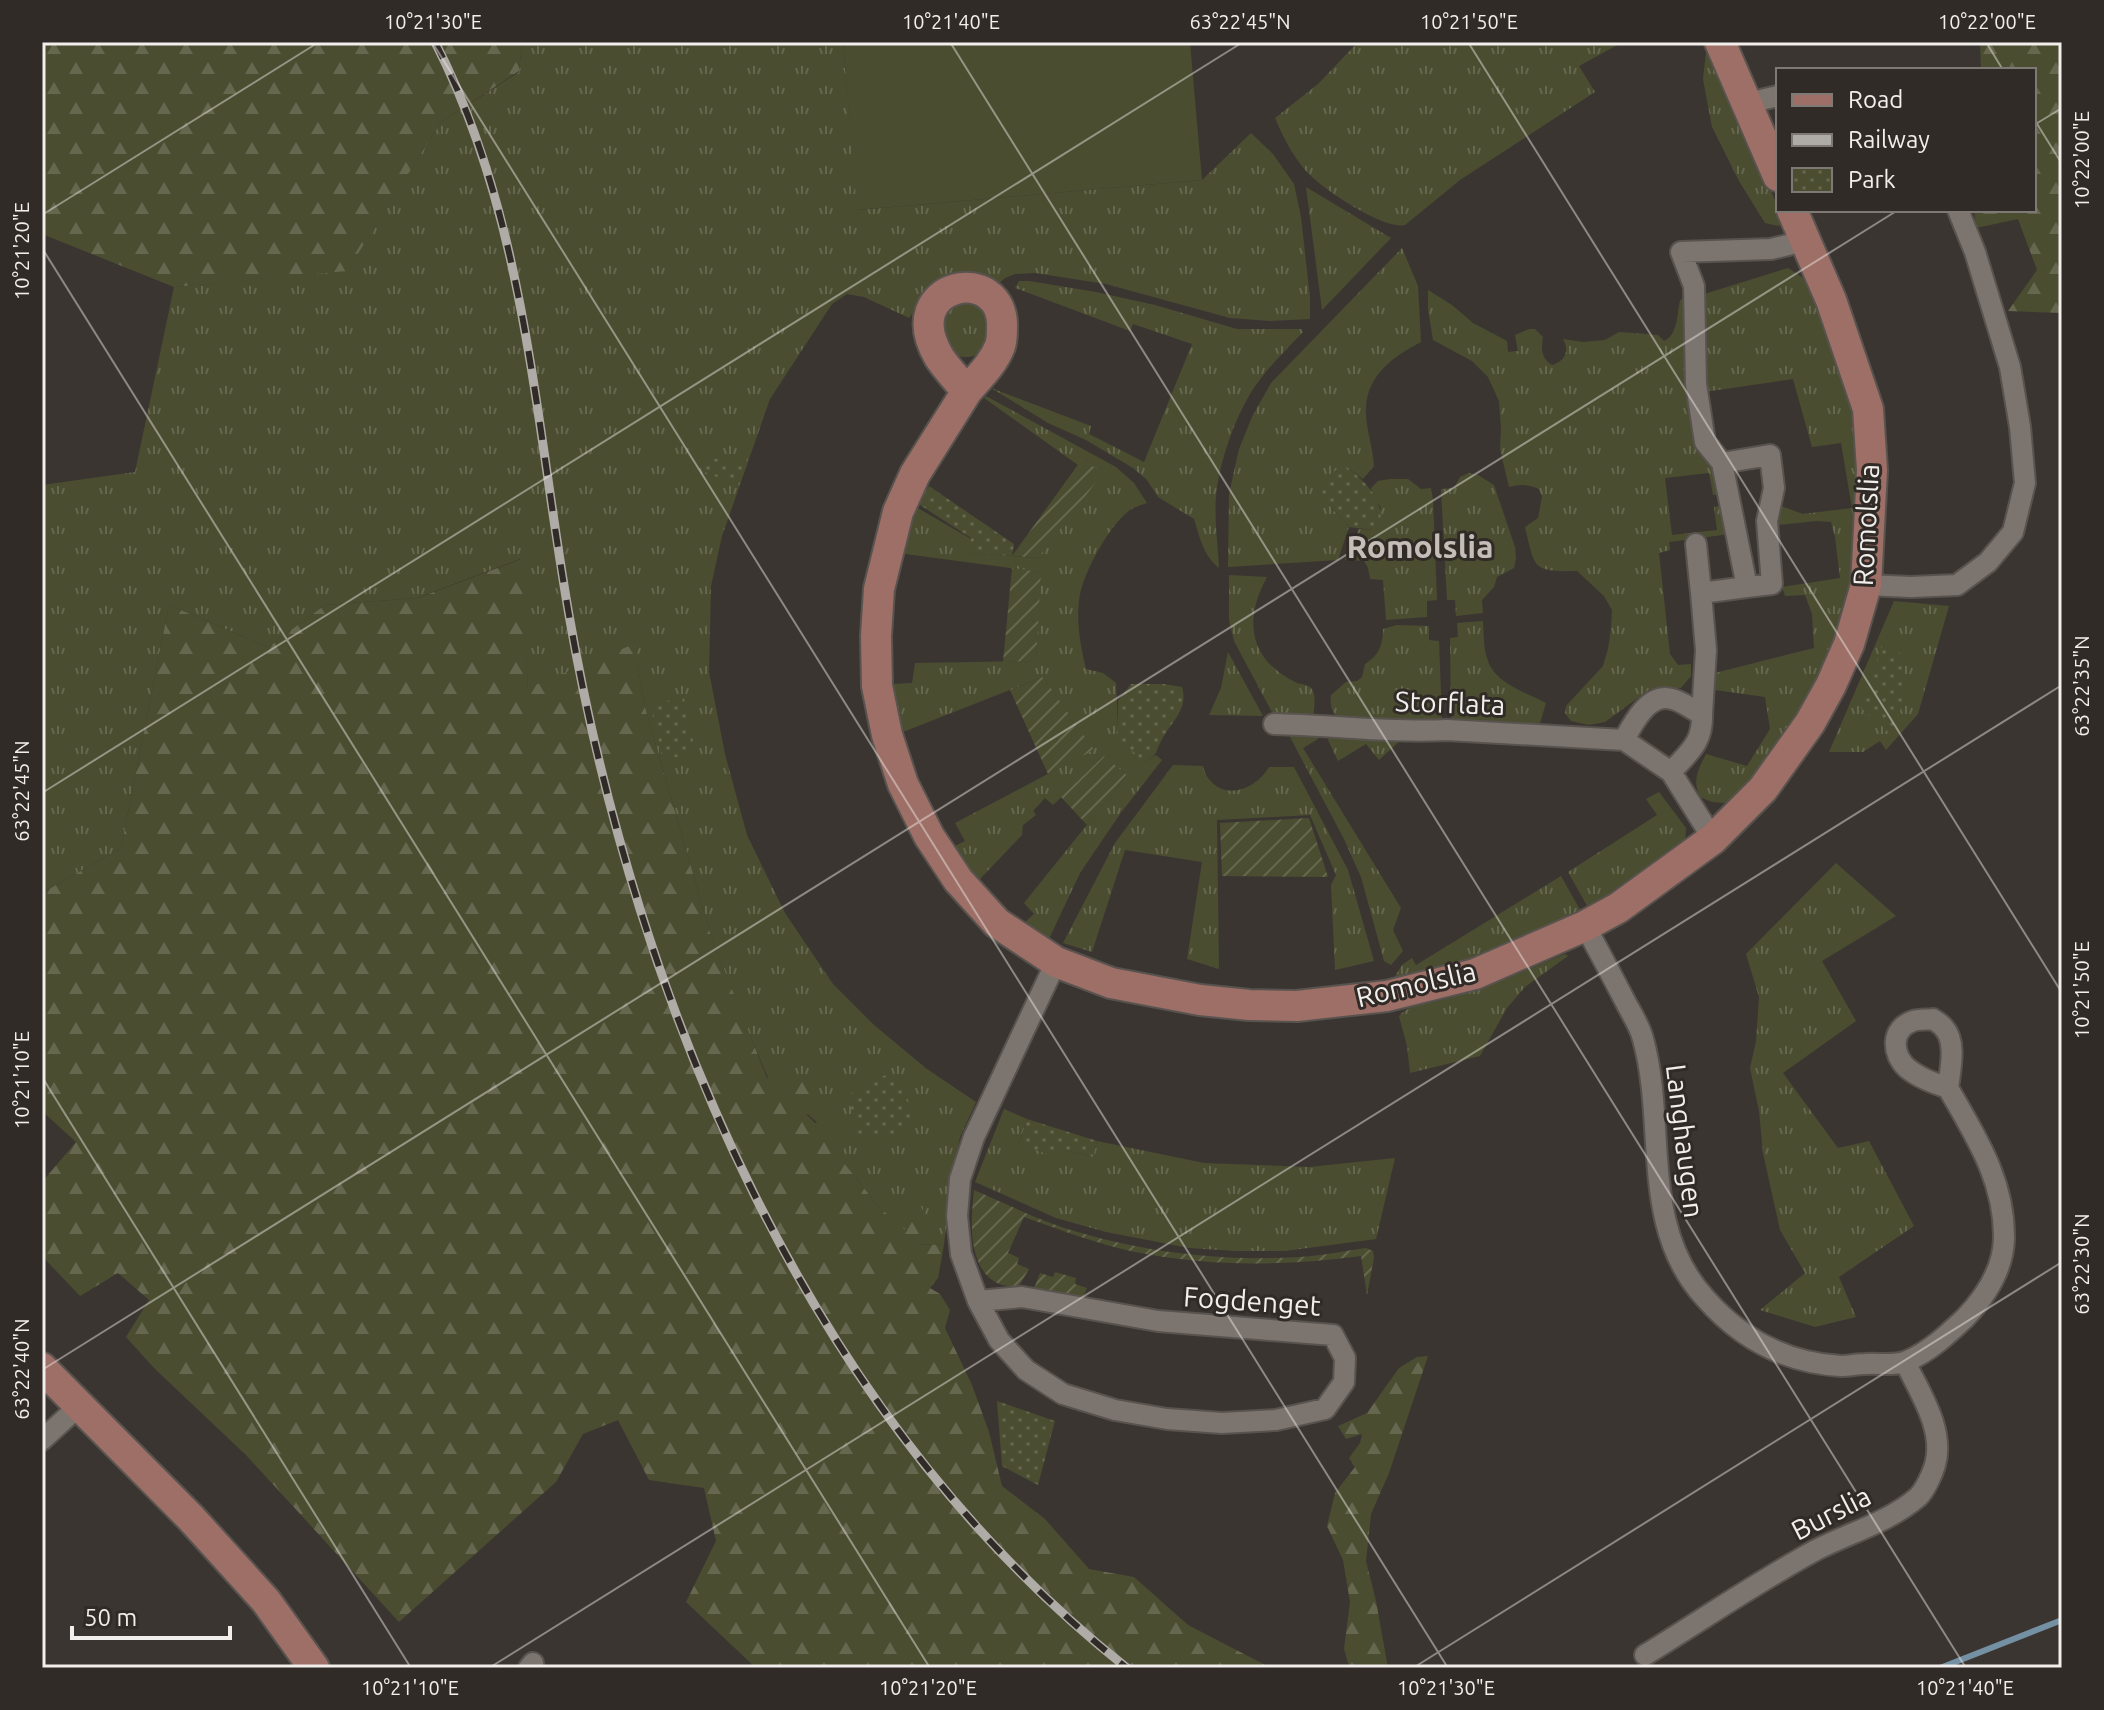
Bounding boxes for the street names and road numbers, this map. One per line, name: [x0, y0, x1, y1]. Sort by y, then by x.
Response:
street label: Romolslia: [1847, 463, 1884, 587]
street label: Storflata: [1394, 685, 1506, 720]
street label: Romolslia: [1353, 955, 1479, 1012]
street label: Langhaugen: [1661, 1062, 1710, 1220]
street label: Fogdenget: [1182, 1280, 1322, 1321]
street label: Burslia: [1786, 1479, 1876, 1546]

